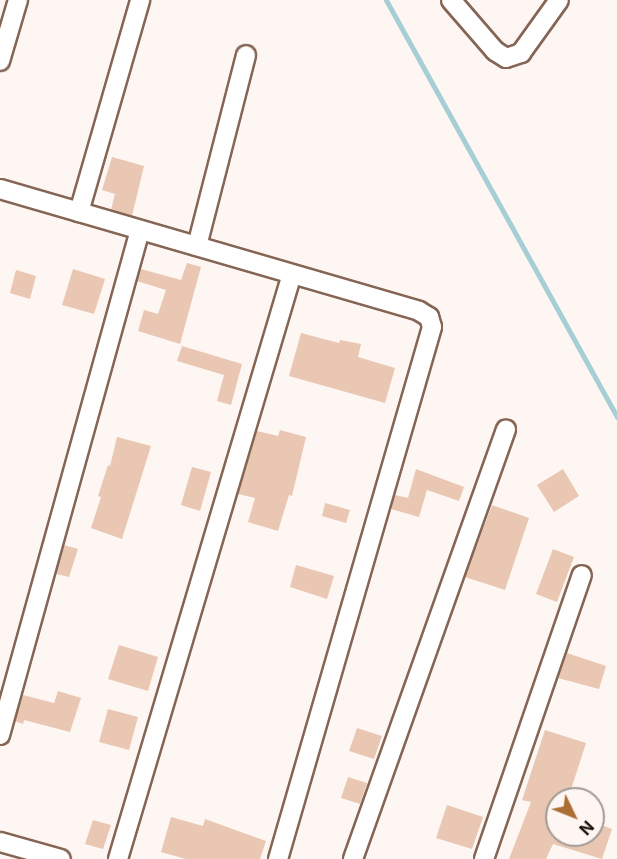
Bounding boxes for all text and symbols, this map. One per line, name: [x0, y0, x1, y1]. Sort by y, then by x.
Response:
north arrow: [545, 787, 605, 847]
text: N: [575, 817, 598, 839]

